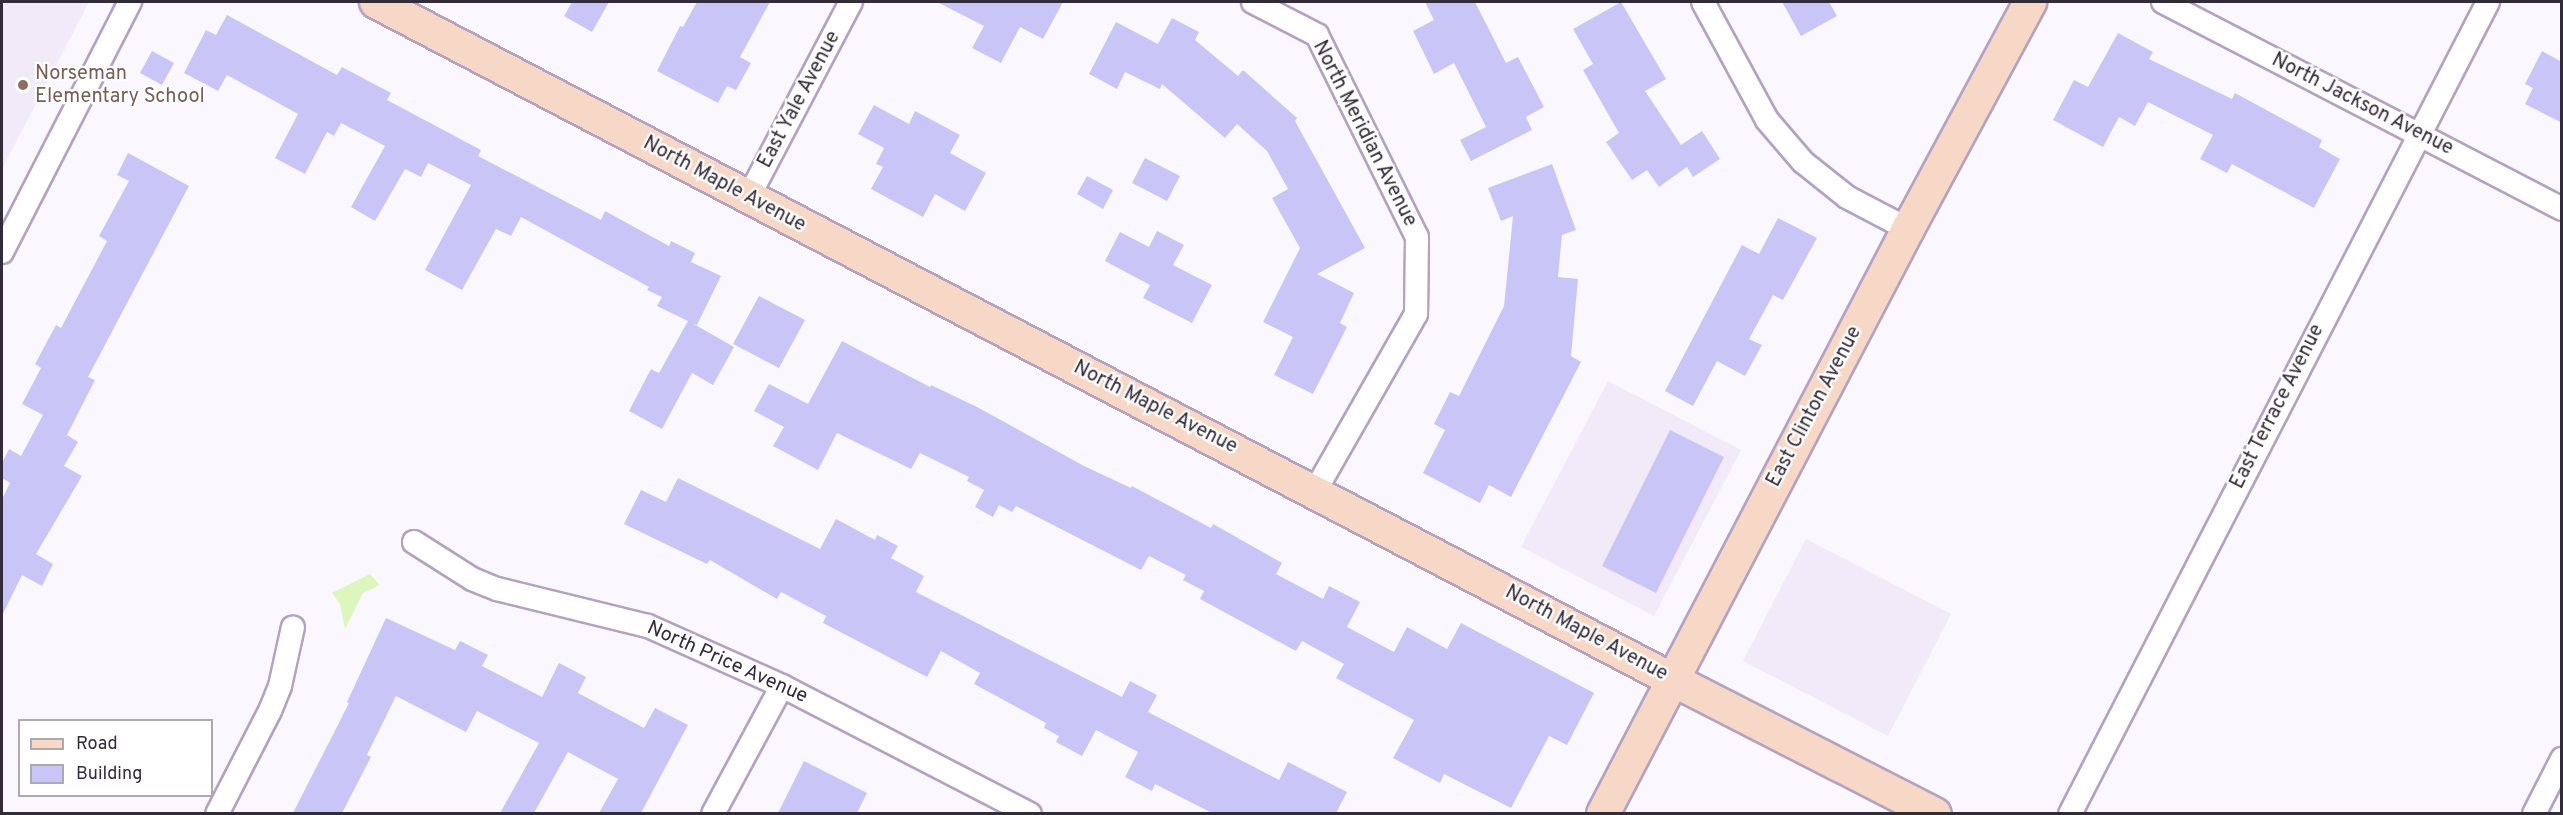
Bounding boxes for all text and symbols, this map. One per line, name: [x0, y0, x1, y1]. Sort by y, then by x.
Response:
street label: East Yale Avenue: [753, 27, 847, 173]
street label: North Meridian Avenue: [1306, 37, 1422, 231]
street label: North Jackson Avenue: [2267, 49, 2457, 161]
place label: Norseman Elementary School: [35, 62, 205, 109]
marker: Norseman Elementary School: [16, 78, 30, 92]
street label: North Maple Avenue: [638, 132, 810, 238]
street label: East Terrace Avenue: [2226, 320, 2330, 494]
street label: East Clinton Avenue: [1762, 322, 1868, 492]
street label: North Maple Avenue: [1069, 356, 1241, 460]
street label: North Maple Avenue: [1500, 581, 1672, 687]
street label: North Price Avenue: [643, 617, 811, 709]
legend: [18, 719, 213, 797]
text: Road: [76, 733, 118, 756]
text: Building: [76, 763, 142, 786]

